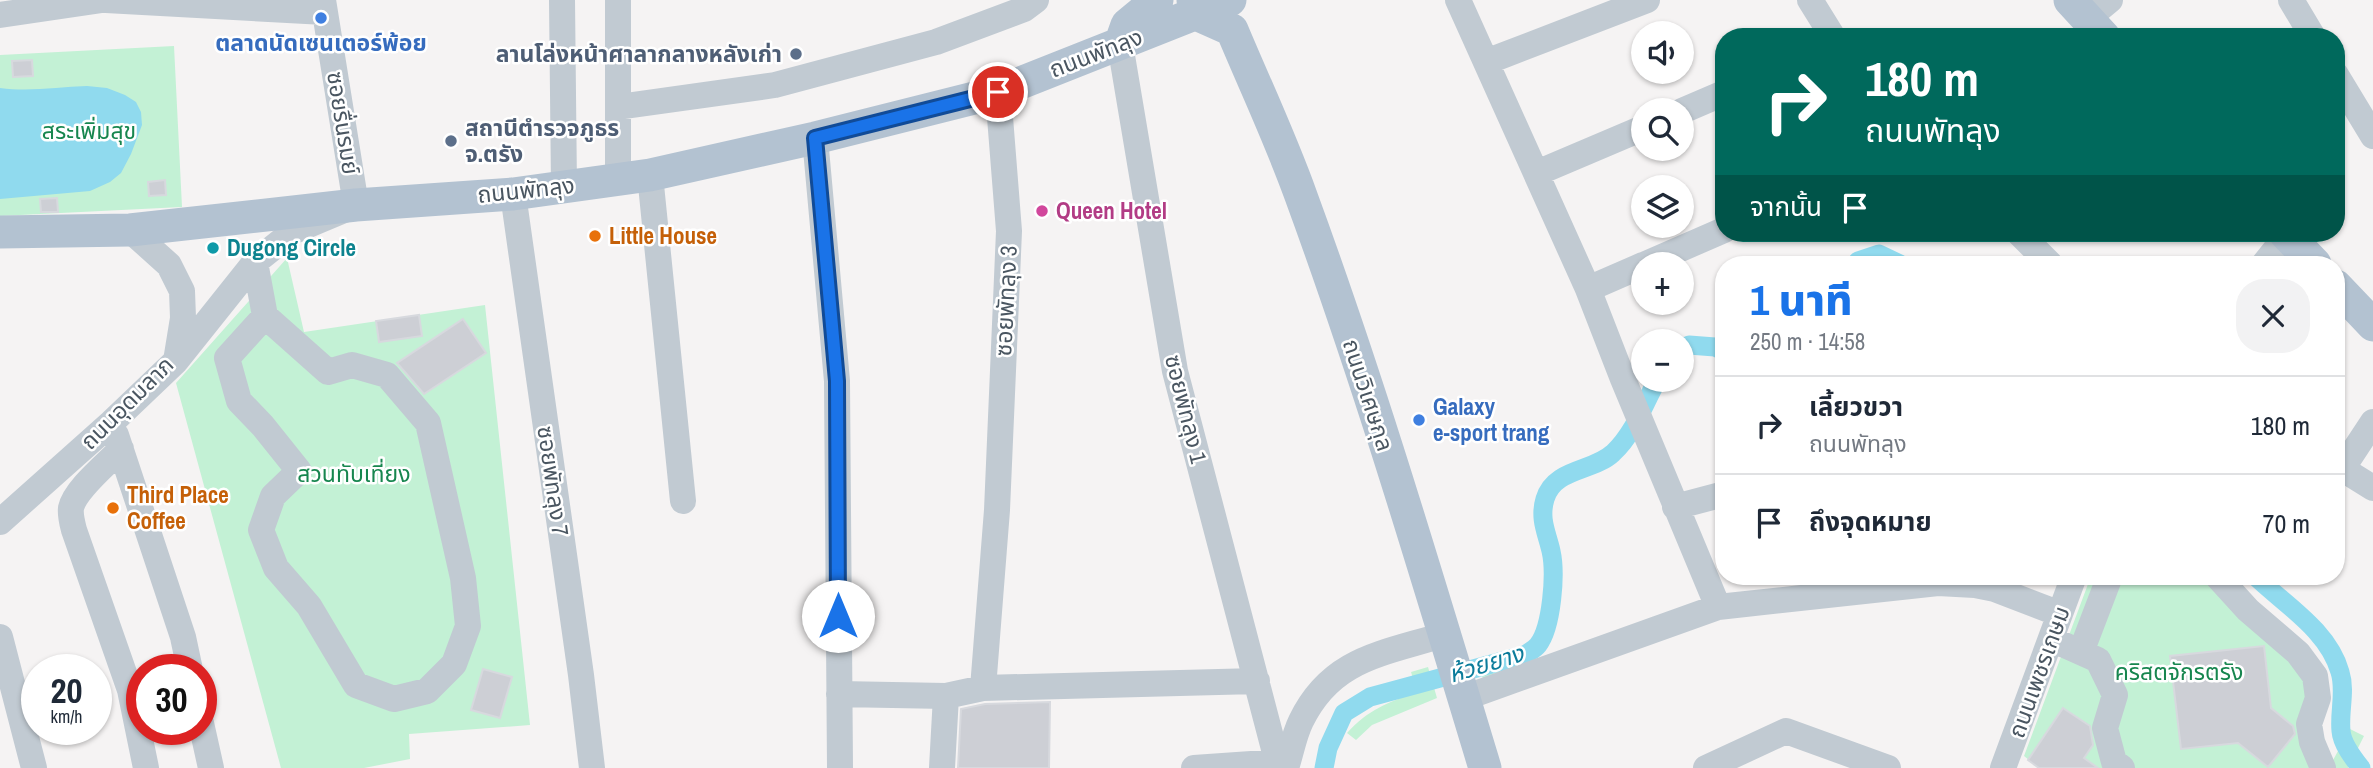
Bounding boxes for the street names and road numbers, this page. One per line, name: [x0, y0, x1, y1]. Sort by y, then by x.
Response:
street label: ถนนพัทลุง: [1045, 21, 1147, 84]
street label: ซอยรื่นรมย์: [320, 69, 367, 177]
street label: ถนนพัทลุง: [476, 169, 576, 210]
street label: ซอยพัทลุง 3: [987, 245, 1024, 357]
street label: ถนนวิเศษกุล: [1336, 335, 1401, 455]
street label: ถนนอุดมลาภ: [73, 349, 180, 456]
street label: ซอยพัทลุง 1: [1158, 351, 1215, 467]
street label: ซอยพัทลุง 7: [530, 424, 577, 538]
street label: ถนนเพชรเกษม: [2000, 602, 2077, 742]

